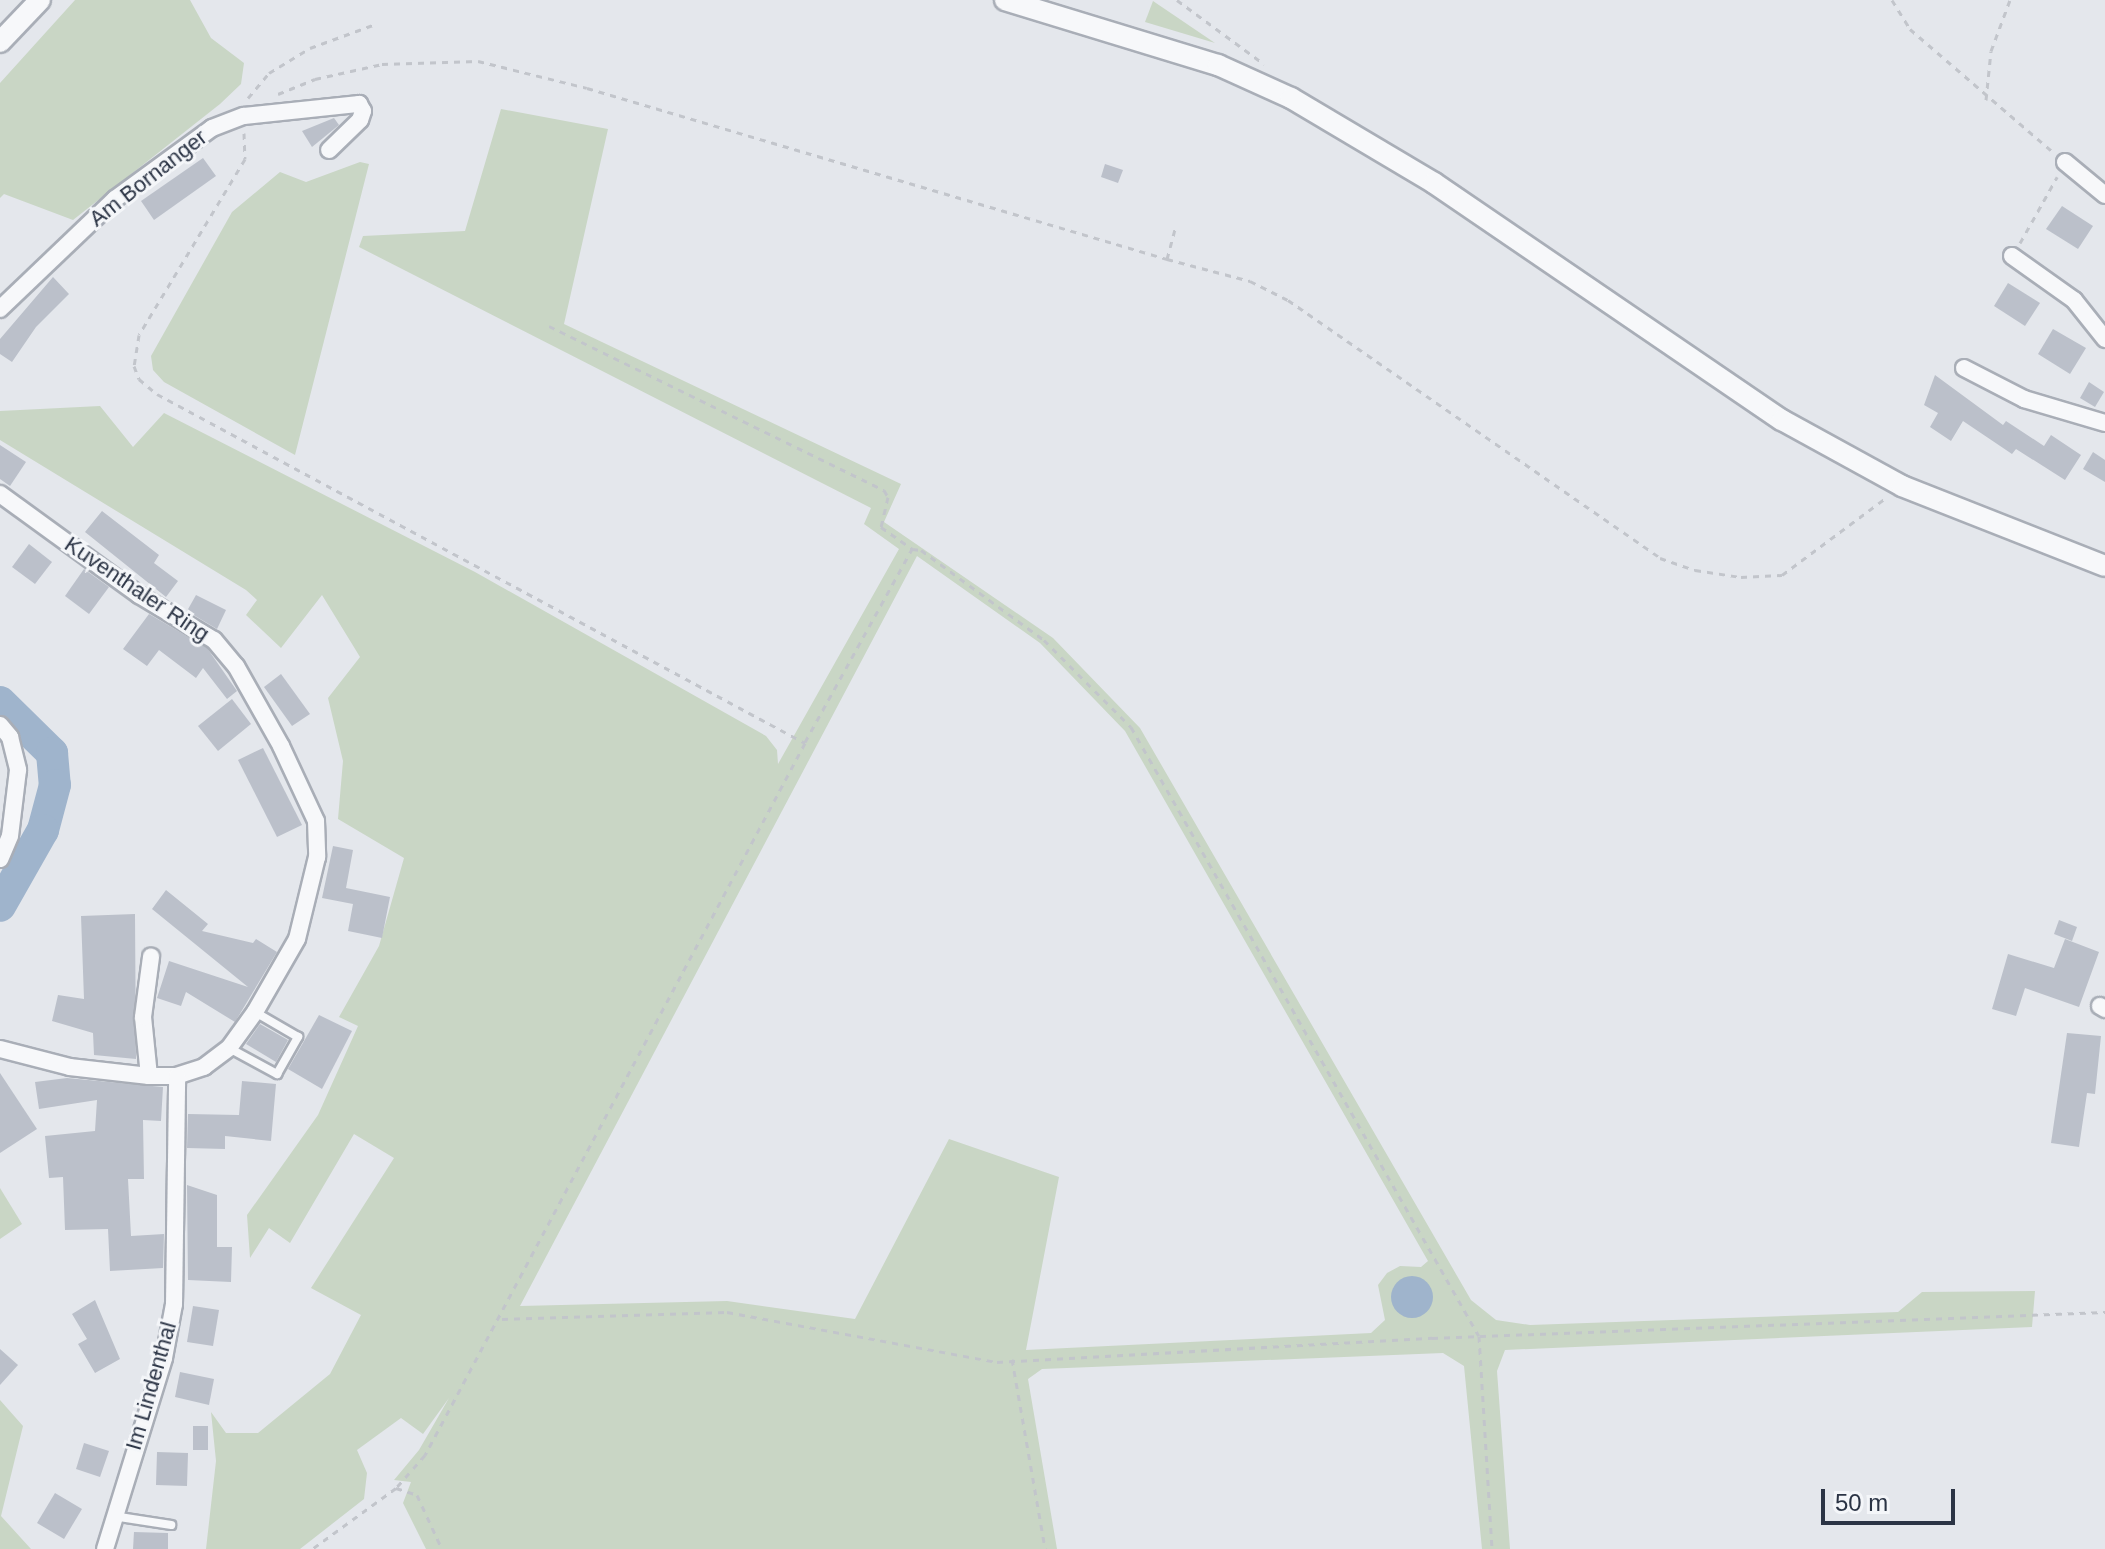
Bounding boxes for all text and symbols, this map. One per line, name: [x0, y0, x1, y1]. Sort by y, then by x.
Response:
street label: Am Bornanger: [84, 124, 212, 232]
street label: Kuventhaler Ring: [60, 531, 214, 647]
street label: Im Lindenthal: [120, 1319, 182, 1453]
scale bar: [1825, 1473, 1959, 1523]
text: 50 m: [1835, 1489, 1888, 1516]

